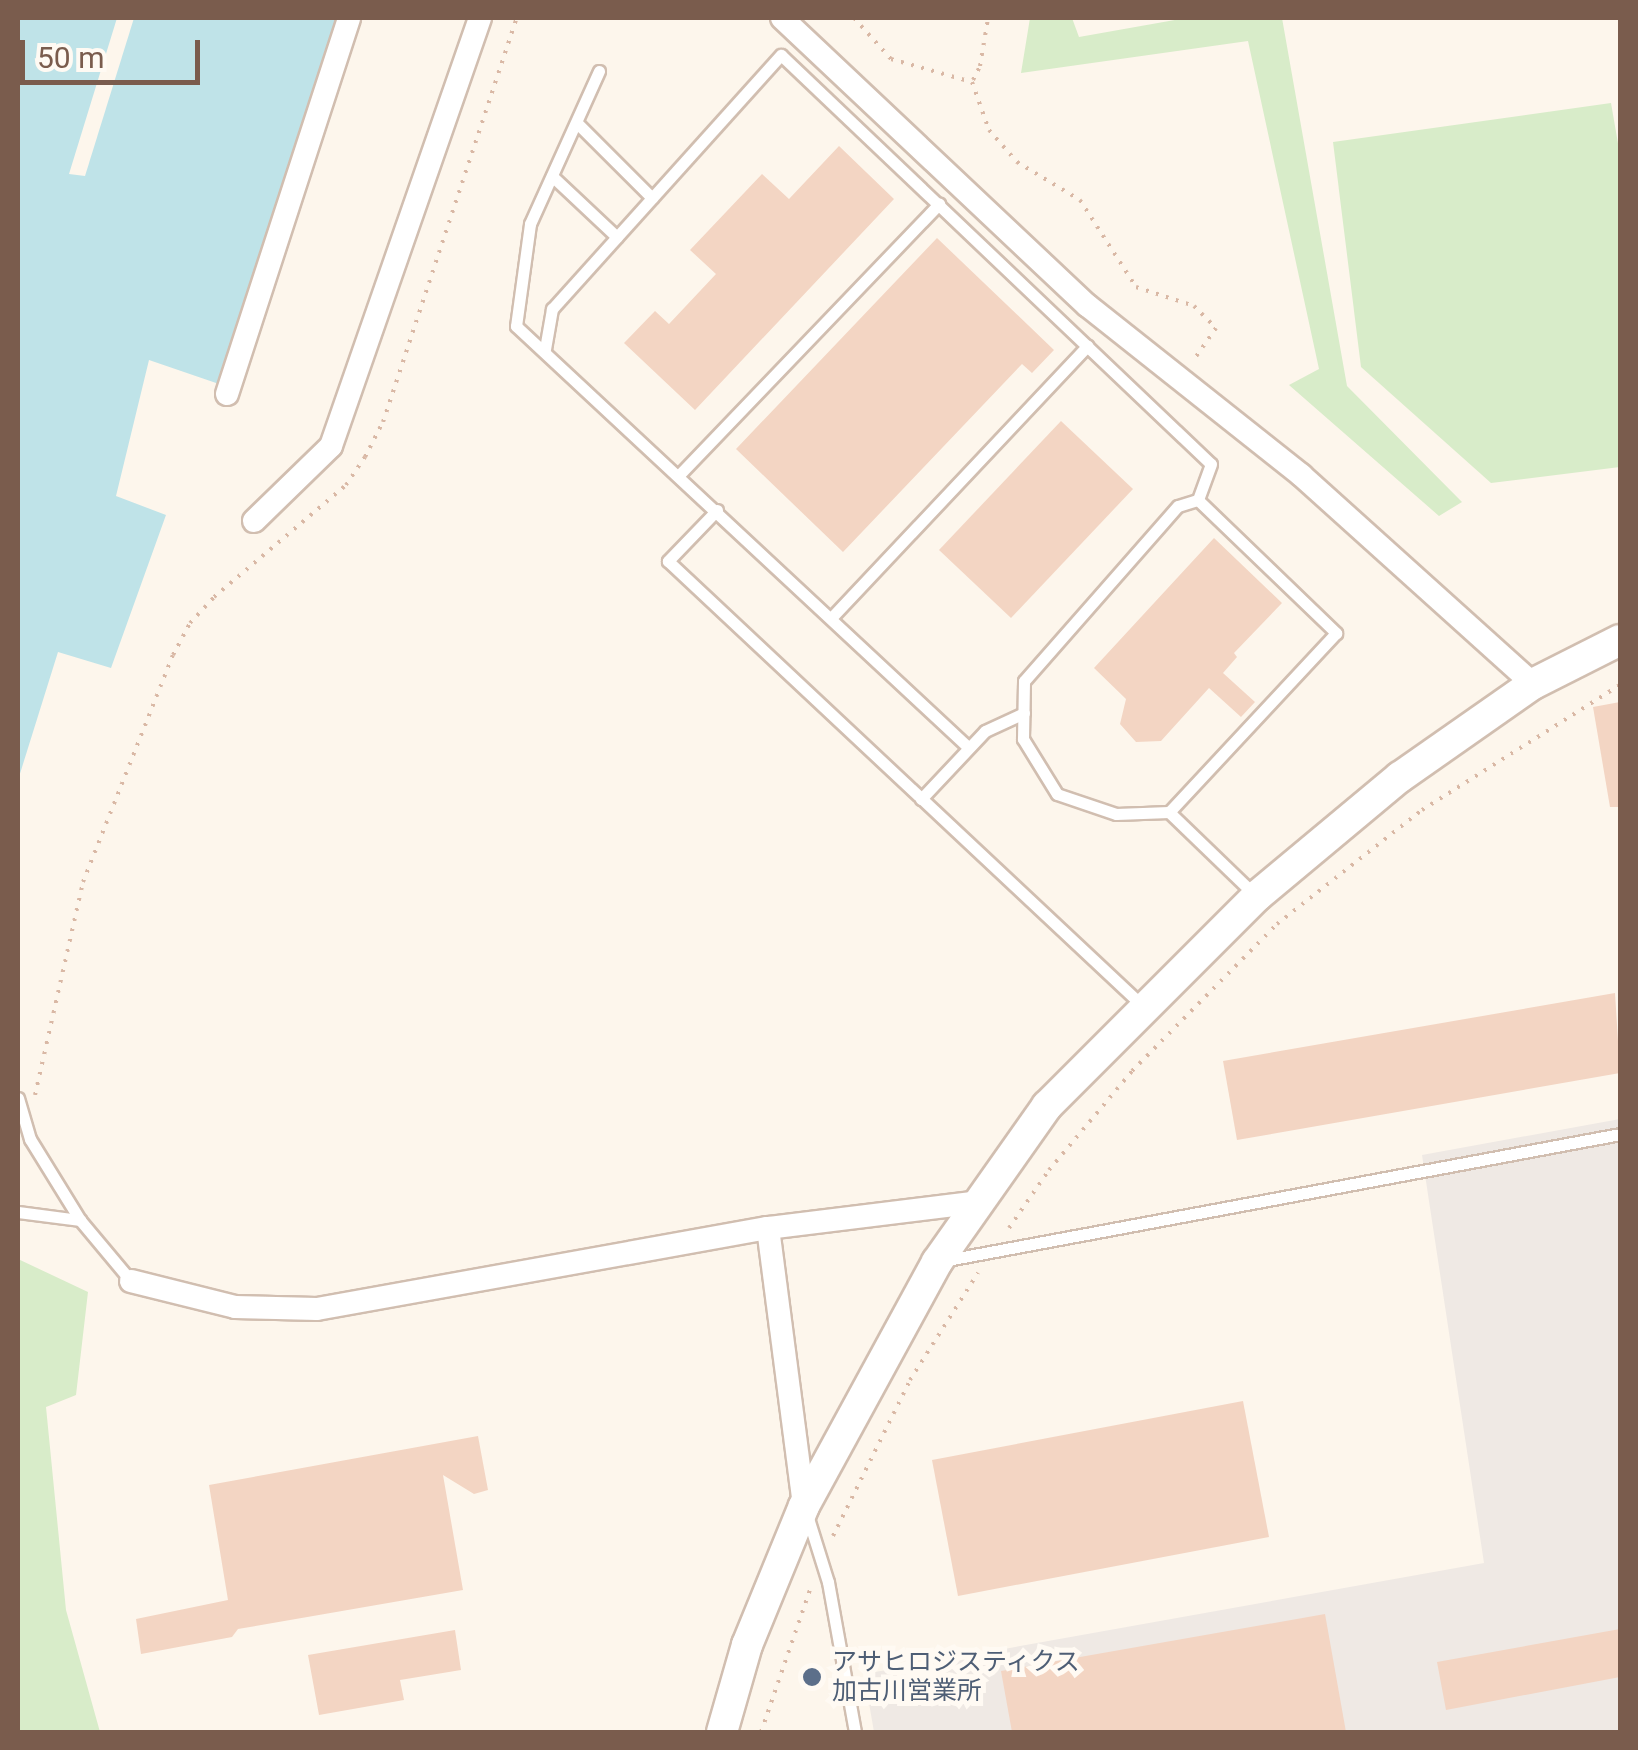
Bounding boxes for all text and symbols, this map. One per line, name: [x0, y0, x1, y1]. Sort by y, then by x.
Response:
scale bar: [25, 20, 205, 82]
text: 50 m: [37, 40, 104, 75]
place label: アサヒロジスティクス 加古川営業所: [832, 1648, 1082, 1707]
marker: アサヒロジスティクス 加古川営業所: [801, 1666, 823, 1688]

